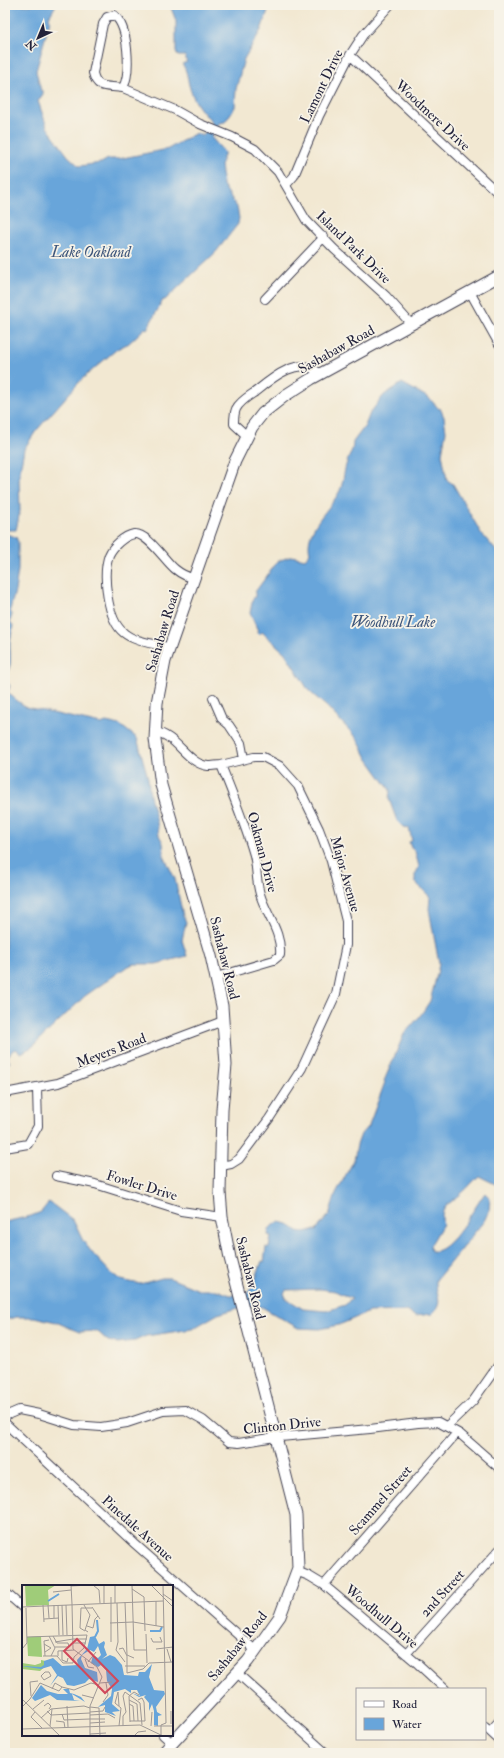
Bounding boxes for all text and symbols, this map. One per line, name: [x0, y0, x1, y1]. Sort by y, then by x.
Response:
north arrow: [18, 18, 58, 58]
text: N: [23, 36, 40, 54]
street label: Lamont Drive: [296, 46, 347, 126]
street label: Woodmere Drive: [391, 76, 474, 154]
street label: Island Park Drive: [313, 207, 395, 287]
water label: Lake Oakland: [50, 243, 132, 262]
street label: Sashabaw Road: [295, 321, 378, 377]
street label: Sashabaw Road: [142, 588, 183, 674]
water label: Woodhull Lake: [351, 613, 436, 632]
street label: Oakman Drive: [244, 810, 281, 894]
street label: Major Avenue: [327, 834, 364, 914]
street label: Sashabaw Road: [206, 915, 243, 1001]
street label: Meyers Road: [74, 1029, 149, 1072]
street label: Fowler Drive: [104, 1167, 180, 1204]
street label: Sashabaw Road: [232, 1235, 269, 1321]
street label: Clinton Drive: [242, 1413, 322, 1438]
street label: Scammel Street: [345, 1462, 416, 1539]
street label: Pinedale Avenue: [98, 1492, 177, 1565]
street label: 2nd Street: [417, 1566, 468, 1621]
street label: Woodhull Drive: [341, 1580, 422, 1652]
inset map: [22, 1585, 173, 1736]
street label: Sashabaw Road: [204, 1608, 271, 1685]
legend: [356, 1688, 486, 1740]
text: Road: [392, 1697, 417, 1712]
text: Water: [391, 1717, 422, 1732]

